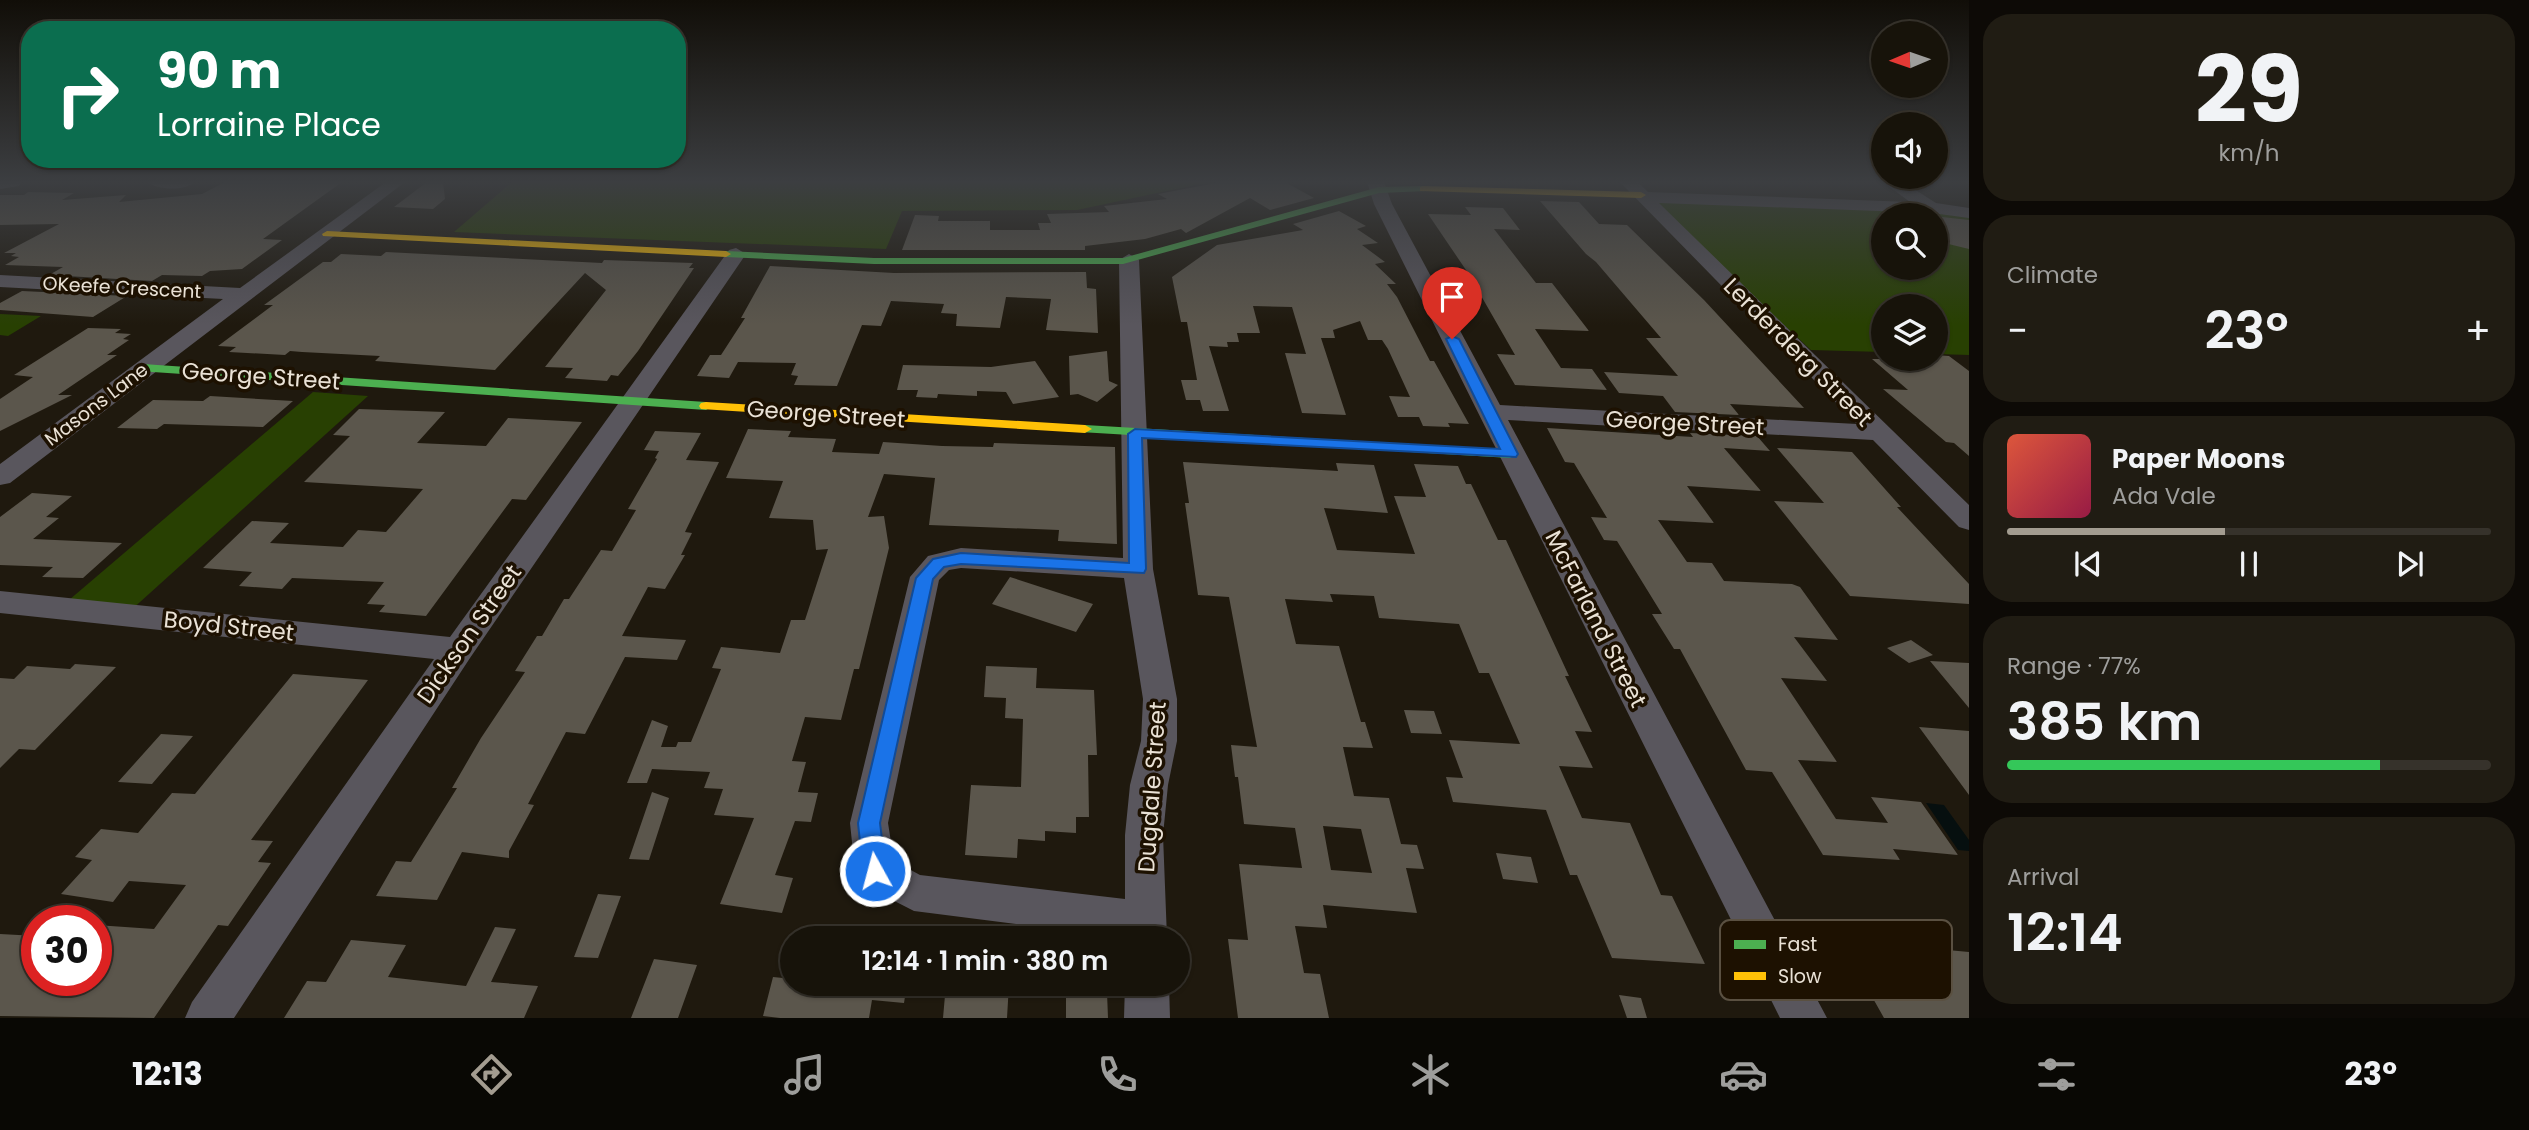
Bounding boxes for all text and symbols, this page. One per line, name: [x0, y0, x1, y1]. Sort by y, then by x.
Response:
north arrow: [1871, 21, 1948, 98]
map controls: [1871, 21, 1948, 371]
text: 29: [2195, 26, 2303, 154]
text: 90 m: [157, 37, 281, 105]
icon: right: [42, 49, 133, 140]
text: Lorraine Place: [157, 102, 381, 147]
button: sound: [1871, 112, 1948, 189]
text: km/h: [2218, 137, 2280, 169]
button: search: [1871, 203, 1948, 280]
text: Climate: [2007, 259, 2098, 291]
pin: [1422, 267, 1482, 339]
street label: OKeefe Crescent: [42, 270, 202, 305]
street label: Lerderderg Street: [1716, 270, 1880, 434]
icon: arrive: [1433, 278, 1471, 316]
button: layers: [1871, 294, 1948, 371]
text: 23°: [2204, 294, 2289, 367]
text: −: [2007, 304, 2028, 357]
text: +: [2465, 304, 2491, 357]
street label: George Street: [181, 355, 341, 397]
street label: Masons Lane: [39, 356, 154, 452]
street label: George Street: [746, 393, 906, 435]
street label: George Street: [1605, 403, 1765, 443]
text: Paper Moons: [2112, 441, 2285, 477]
text: Ada Vale: [2112, 480, 2216, 512]
street label: McFarland Street: [1538, 525, 1654, 713]
icon: previous: [2069, 545, 2107, 583]
icon: pause: [2230, 545, 2268, 583]
icon: next: [2391, 545, 2429, 583]
street label: Dickson Street: [409, 558, 529, 710]
street label: Boyd Street: [162, 603, 296, 649]
text: Range · 77%: [2007, 650, 2141, 682]
text: 385 km: [2007, 685, 2202, 758]
street label: Dugdale Street: [1130, 701, 1174, 873]
position arrow: [838, 834, 912, 908]
text: Arrival: [2007, 861, 2079, 893]
text: 12:14: [2007, 896, 2123, 969]
speed limit sign: 30: [21, 905, 112, 996]
legend: [1720, 920, 1952, 1000]
text: Fast: [1778, 931, 1817, 958]
text: 12:14 · 1 min · 380 m: [862, 943, 1108, 979]
text: Slow: [1778, 963, 1822, 990]
icon: directions: [467, 1050, 516, 1099]
icon: music: [780, 1050, 829, 1099]
icon: phone: [1093, 1050, 1142, 1099]
icon: climate: [1406, 1050, 1455, 1099]
icon: car: [1719, 1050, 1768, 1099]
icon: filters: [2032, 1050, 2081, 1099]
text: 12:13: [132, 1051, 203, 1096]
text: 23°: [2345, 1051, 2397, 1096]

